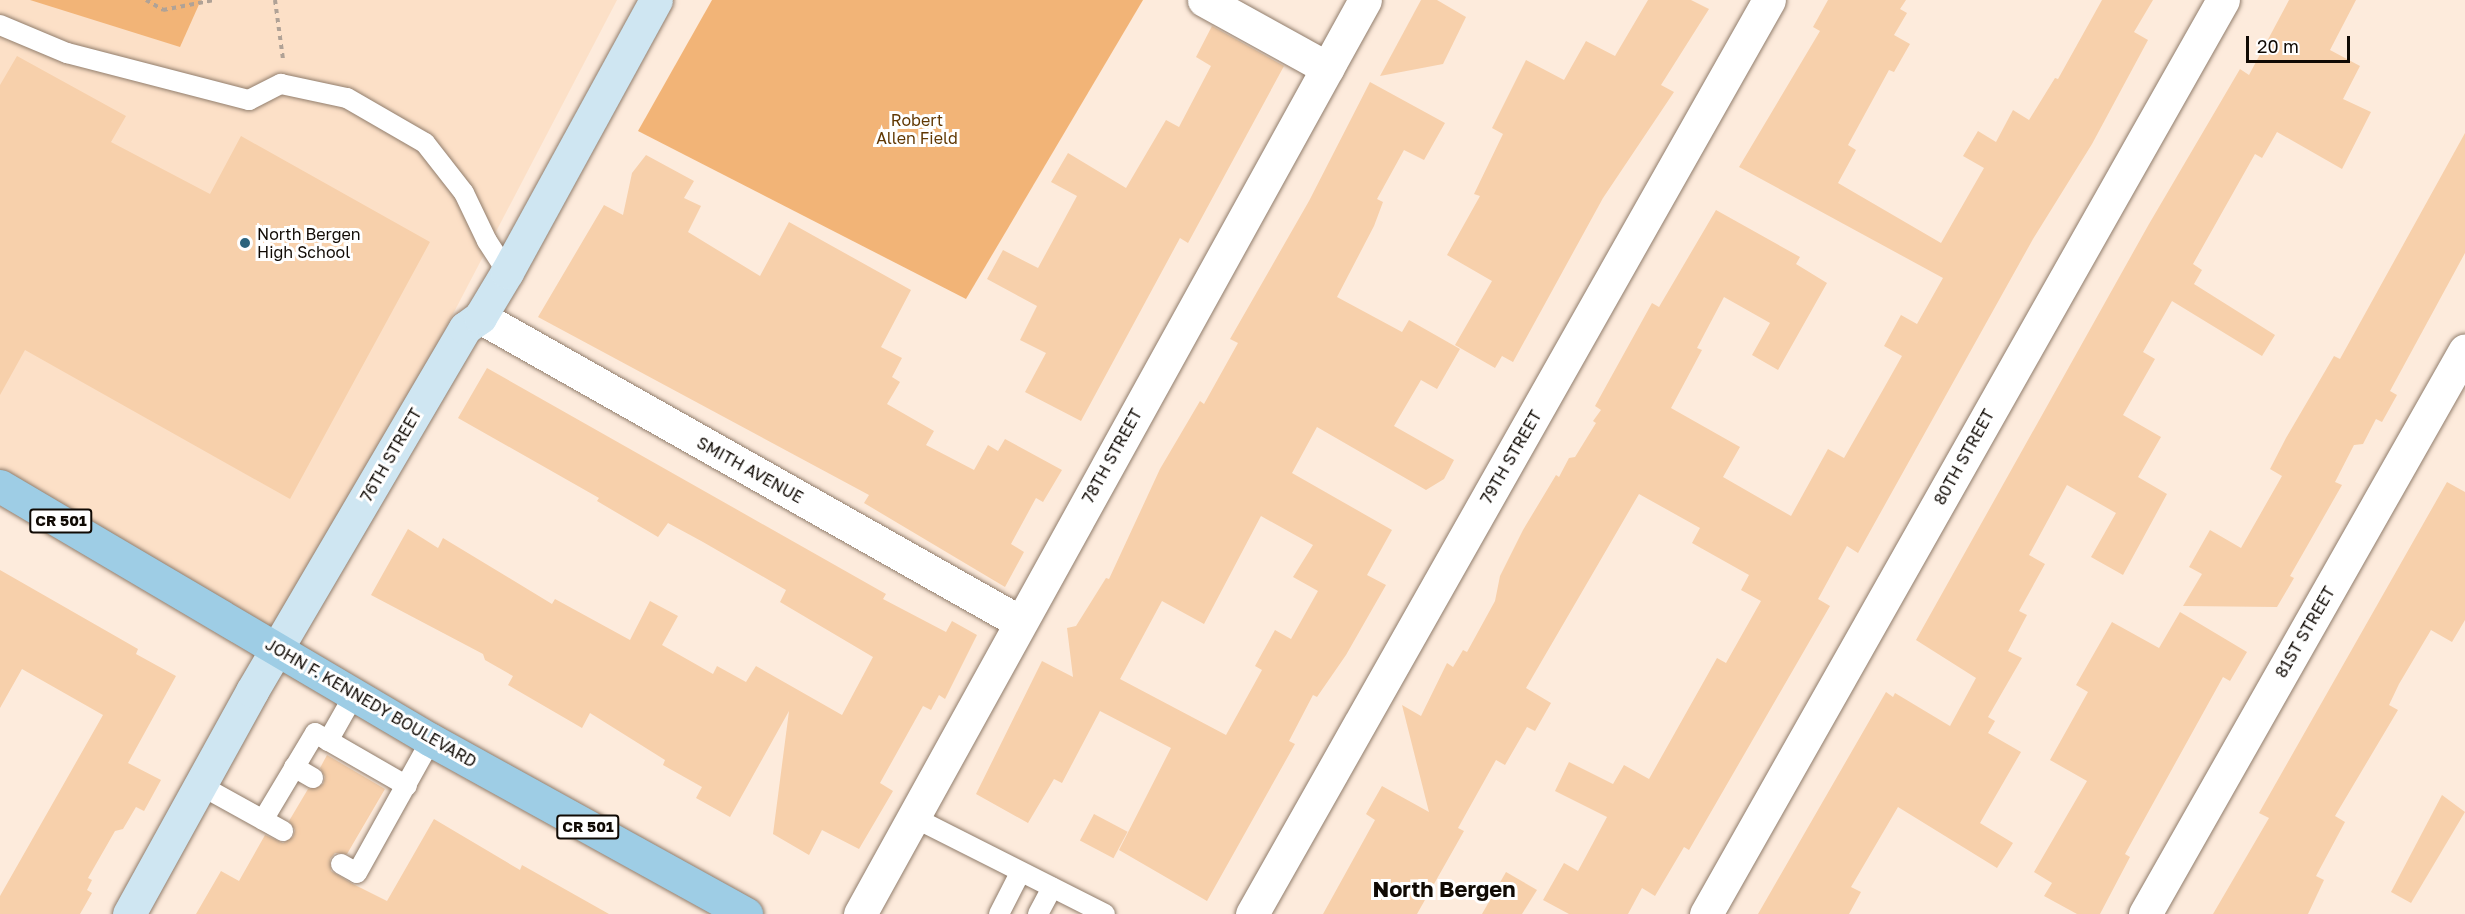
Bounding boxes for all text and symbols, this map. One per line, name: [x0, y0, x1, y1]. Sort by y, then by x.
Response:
scale bar: [2249, 24, 2352, 62]
text: 20 m: [2257, 35, 2299, 57]
park label: Robert Allen Field: [876, 110, 958, 148]
place label: North Bergen High School: [257, 224, 361, 262]
marker: North Bergen High School: [238, 236, 252, 250]
street label: 76TH STREET: [357, 405, 425, 505]
street label: 78TH STREET: [1078, 406, 1146, 506]
street label: 80TH STREET: [1930, 406, 1998, 508]
street label: 79TH STREET: [1477, 407, 1545, 507]
street label: SMITH AVENUE: [694, 433, 806, 507]
road number: CR 501: [28, 509, 94, 533]
street label: 81ST STREET: [2271, 583, 2339, 681]
street label: JOHN F. KENNEDY BOULEVARD: [262, 635, 480, 771]
road number: CR 501: [555, 815, 621, 839]
district label: North Bergen: [1372, 876, 1516, 902]

